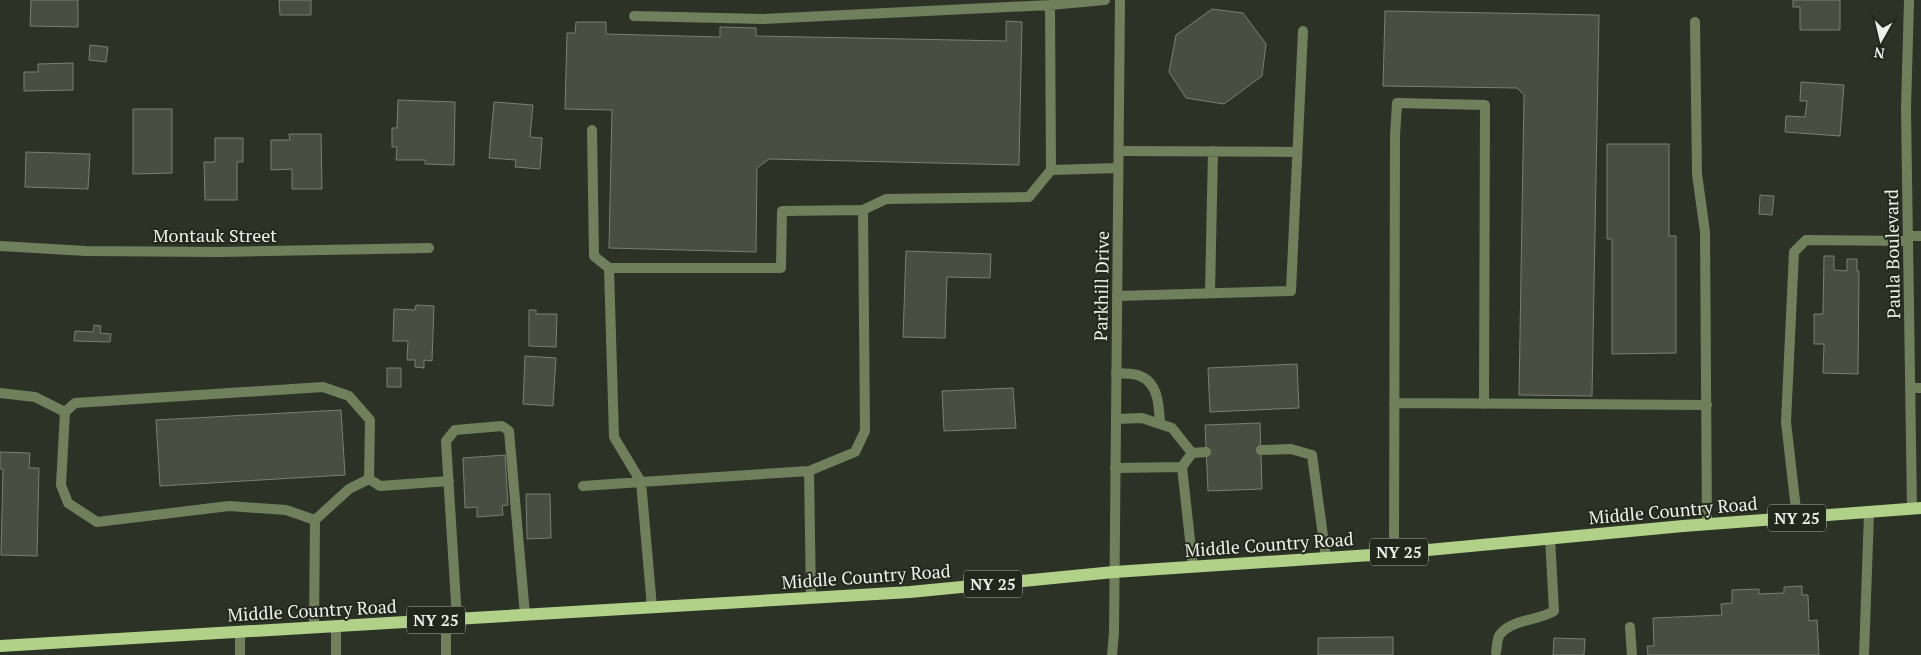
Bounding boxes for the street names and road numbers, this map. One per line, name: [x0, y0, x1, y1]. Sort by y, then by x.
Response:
street label: Paula Boulevard: [1879, 189, 1905, 319]
street label: Montauk Street: [153, 223, 277, 247]
street label: Parkhill Drive: [1088, 231, 1114, 341]
street label: Middle Country Road: [1588, 491, 1758, 529]
road number: NY 25: [1768, 504, 1826, 532]
street label: Middle Country Road: [1184, 526, 1354, 562]
road number: NY 25: [1370, 538, 1428, 566]
street label: Middle Country Road: [781, 558, 951, 594]
road number: NY 25: [964, 570, 1022, 598]
street label: Middle Country Road: [227, 594, 397, 626]
road number: NY 25: [407, 606, 465, 634]

